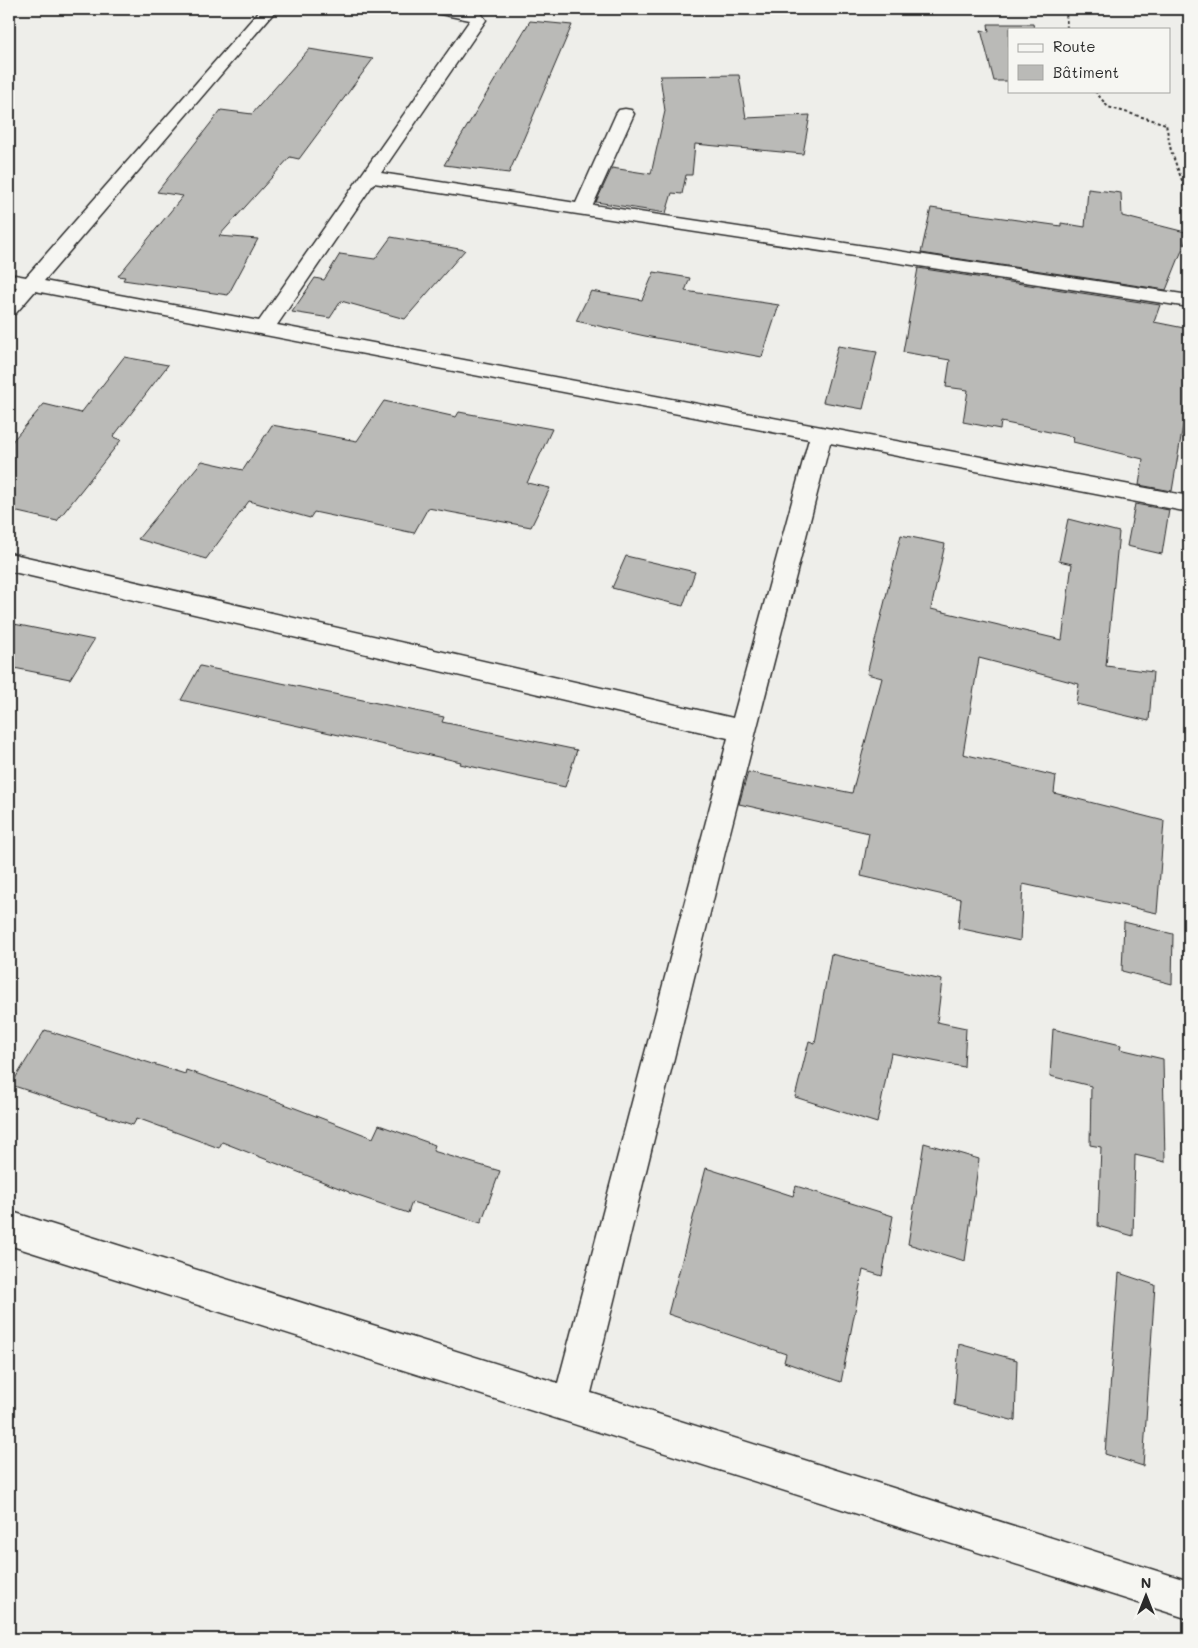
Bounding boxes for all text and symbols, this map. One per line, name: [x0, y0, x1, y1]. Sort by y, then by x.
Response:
legend: [1008, 28, 1170, 92]
text: Route: [1053, 36, 1096, 56]
text: Bâtiment: [1053, 62, 1119, 82]
north arrow: [1120, 1570, 1170, 1620]
text: N: [1141, 1573, 1151, 1592]

